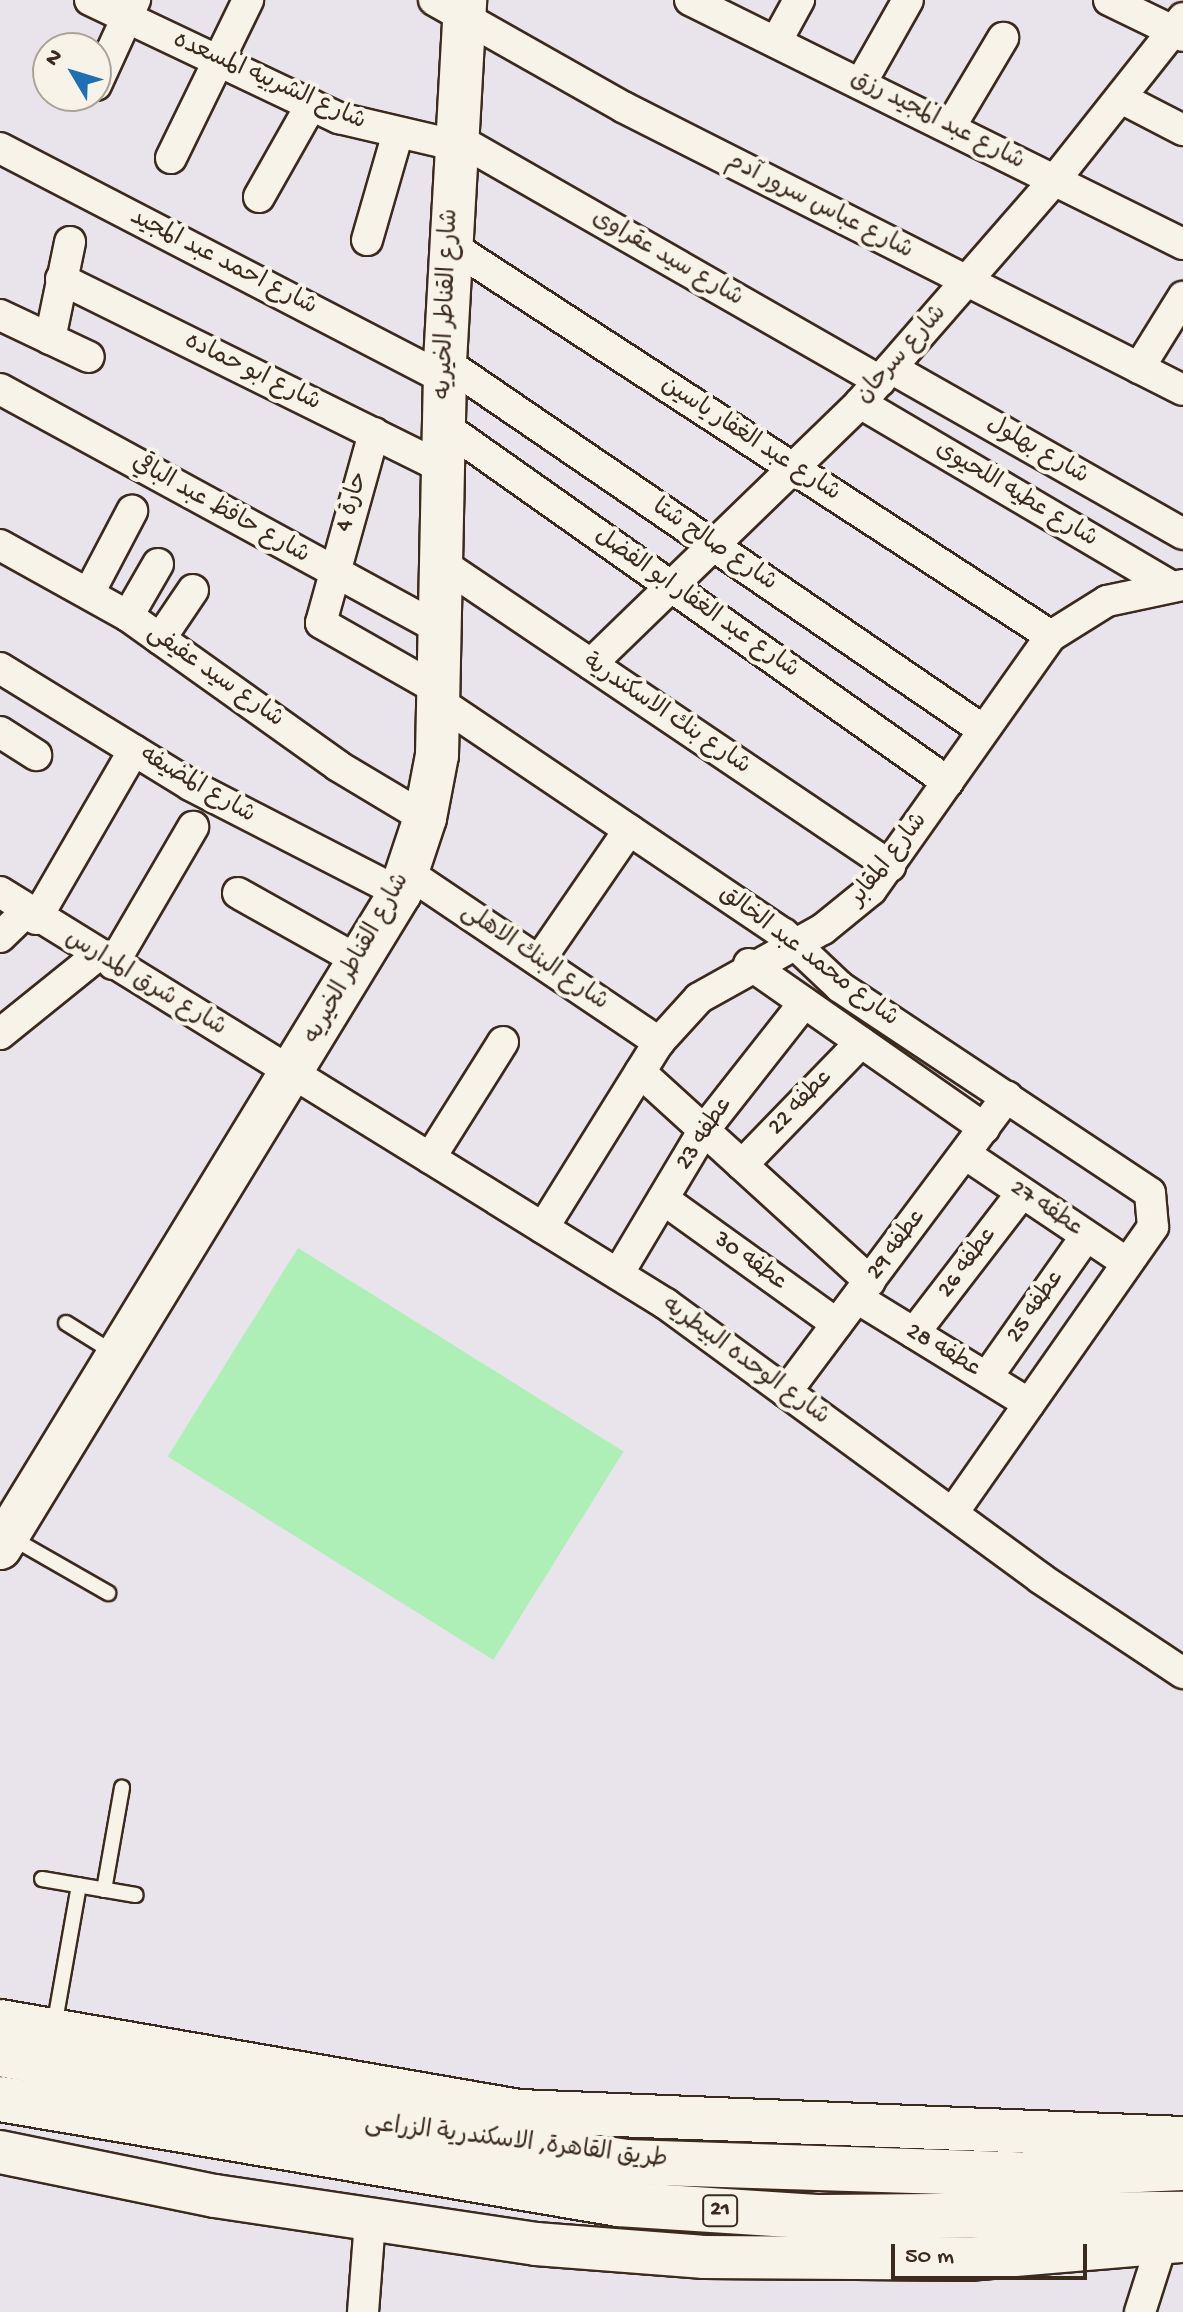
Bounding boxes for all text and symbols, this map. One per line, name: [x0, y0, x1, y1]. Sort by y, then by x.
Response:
street label: شارع الشربيه المسعده: [168, 27, 370, 137]
north arrow: [32, 32, 112, 112]
text: N: [40, 45, 69, 72]
street label: شارع عبد المجيد رزق: [845, 65, 1029, 177]
street label: شارع عباس سرور آدم: [721, 148, 917, 266]
street label: شارع احمد عبد المجيد: [125, 203, 321, 323]
street label: شارع سيد عقراوى: [586, 204, 748, 314]
street label: شارع القناطر الخيريه: [430, 208, 466, 400]
street label: شارع سرحان: [850, 300, 954, 410]
street label: شارع ابو حماده: [179, 328, 325, 418]
street label: شارع عبد الغفار ياسين: [655, 371, 845, 509]
street label: شارع بهلول: [981, 410, 1093, 492]
street label: شارع عطيه اللحيوى: [930, 435, 1102, 555]
street label: شارع حافظ عبد الباقي: [126, 449, 314, 571]
street label: حارة 4: [330, 469, 376, 535]
street label: شارع صالح شتا: [646, 494, 782, 598]
street label: شارع عبد الغفار ابو الفضل: [588, 522, 804, 686]
street label: شارع سيد عفيفى: [141, 619, 289, 735]
street label: شارع بنك الاسكندرية: [577, 648, 755, 782]
street label: شارع المضيفه: [134, 741, 260, 831]
street label: شارع المقابر: [844, 808, 934, 912]
street label: شارع القناطر الخيريه: [299, 869, 417, 1049]
street label: شارع محمد عبد الخالق: [713, 880, 903, 1034]
street label: شارع البنك الاهلى: [455, 898, 613, 1018]
street label: شارع شرق المدارس: [59, 925, 231, 1043]
street label: عطفه 22: [763, 1064, 839, 1142]
street label: عطفه 23: [670, 1092, 740, 1176]
street label: عطفه 27: [1004, 1174, 1088, 1244]
street label: عطفه 29: [861, 1204, 933, 1286]
street label: عطفه 26: [932, 1222, 1004, 1304]
street label: عطفه 30: [708, 1226, 792, 1298]
street label: عطفه 25: [1001, 1265, 1071, 1349]
street label: شارع الوحده البيطريه: [656, 1292, 834, 1432]
street label: عطفه 28: [900, 1317, 986, 1385]
street label: طريق القاهرة, الاسكندرية الزراعى: [363, 2110, 669, 2176]
road number: 21: [702, 2193, 738, 2229]
scale bar: [895, 2228, 1091, 2278]
text: 50 m: [905, 2243, 954, 2272]

